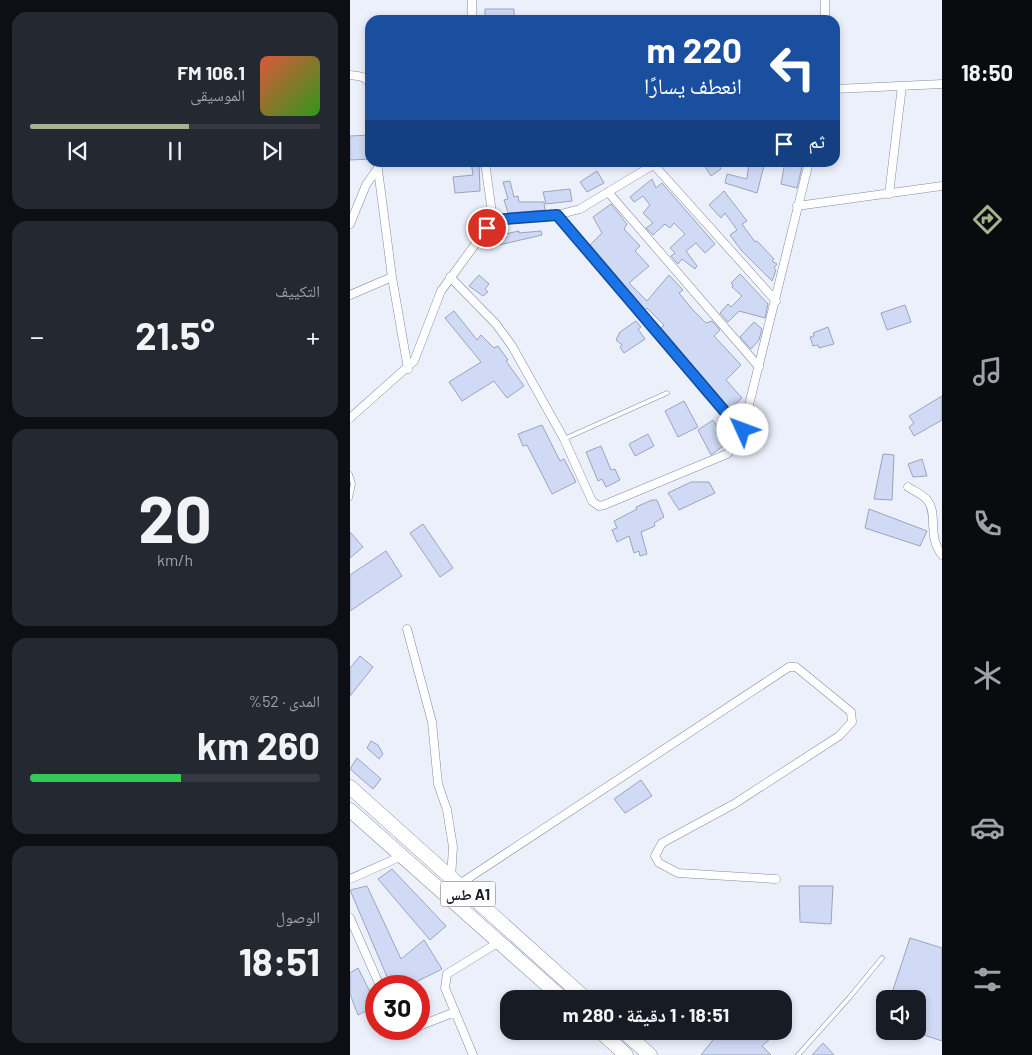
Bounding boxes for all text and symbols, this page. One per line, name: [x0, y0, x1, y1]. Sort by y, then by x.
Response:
text: 220 m: [647, 28, 742, 70]
icon: left: [760, 35, 825, 100]
text: 18:50: [961, 59, 1013, 85]
text: 106.1 FM: [177, 61, 245, 84]
text: انعطف يسارًا: [644, 72, 742, 98]
text: الموسيقى: [190, 85, 245, 104]
text: ثم: [808, 129, 825, 152]
icon: arrive: [770, 130, 798, 158]
icon: previous: [64, 137, 92, 165]
icon: pause: [161, 137, 189, 165]
icon: next: [258, 137, 286, 165]
icon: directions: [970, 202, 1005, 237]
pin: [466, 207, 508, 249]
icon: arrive: [473, 214, 501, 242]
text: التكييف: [275, 281, 320, 300]
text: 21.5°: [135, 312, 215, 358]
text: −: [30, 319, 44, 353]
text: +: [306, 319, 320, 353]
icon: music: [970, 354, 1005, 389]
position arrow: [716, 403, 768, 455]
text: 20: [138, 478, 212, 556]
icon: phone: [970, 506, 1005, 541]
text: km/h: [157, 550, 193, 569]
icon: climate: [970, 658, 1005, 693]
text: المدى · 52%: [249, 691, 320, 710]
text: 260 km: [197, 722, 320, 768]
icon: car: [970, 810, 1005, 845]
road number: طس A1: [440, 882, 496, 906]
text: الوصول: [276, 907, 320, 926]
text: 18:51: [239, 938, 320, 984]
icon: filters: [970, 962, 1005, 997]
speed limit sign: 30: [365, 975, 430, 1040]
map controls: [876, 990, 926, 1040]
button: sound: [876, 990, 926, 1040]
text: 18:51 · 1 دقيقة · 280 m: [563, 1003, 729, 1026]

